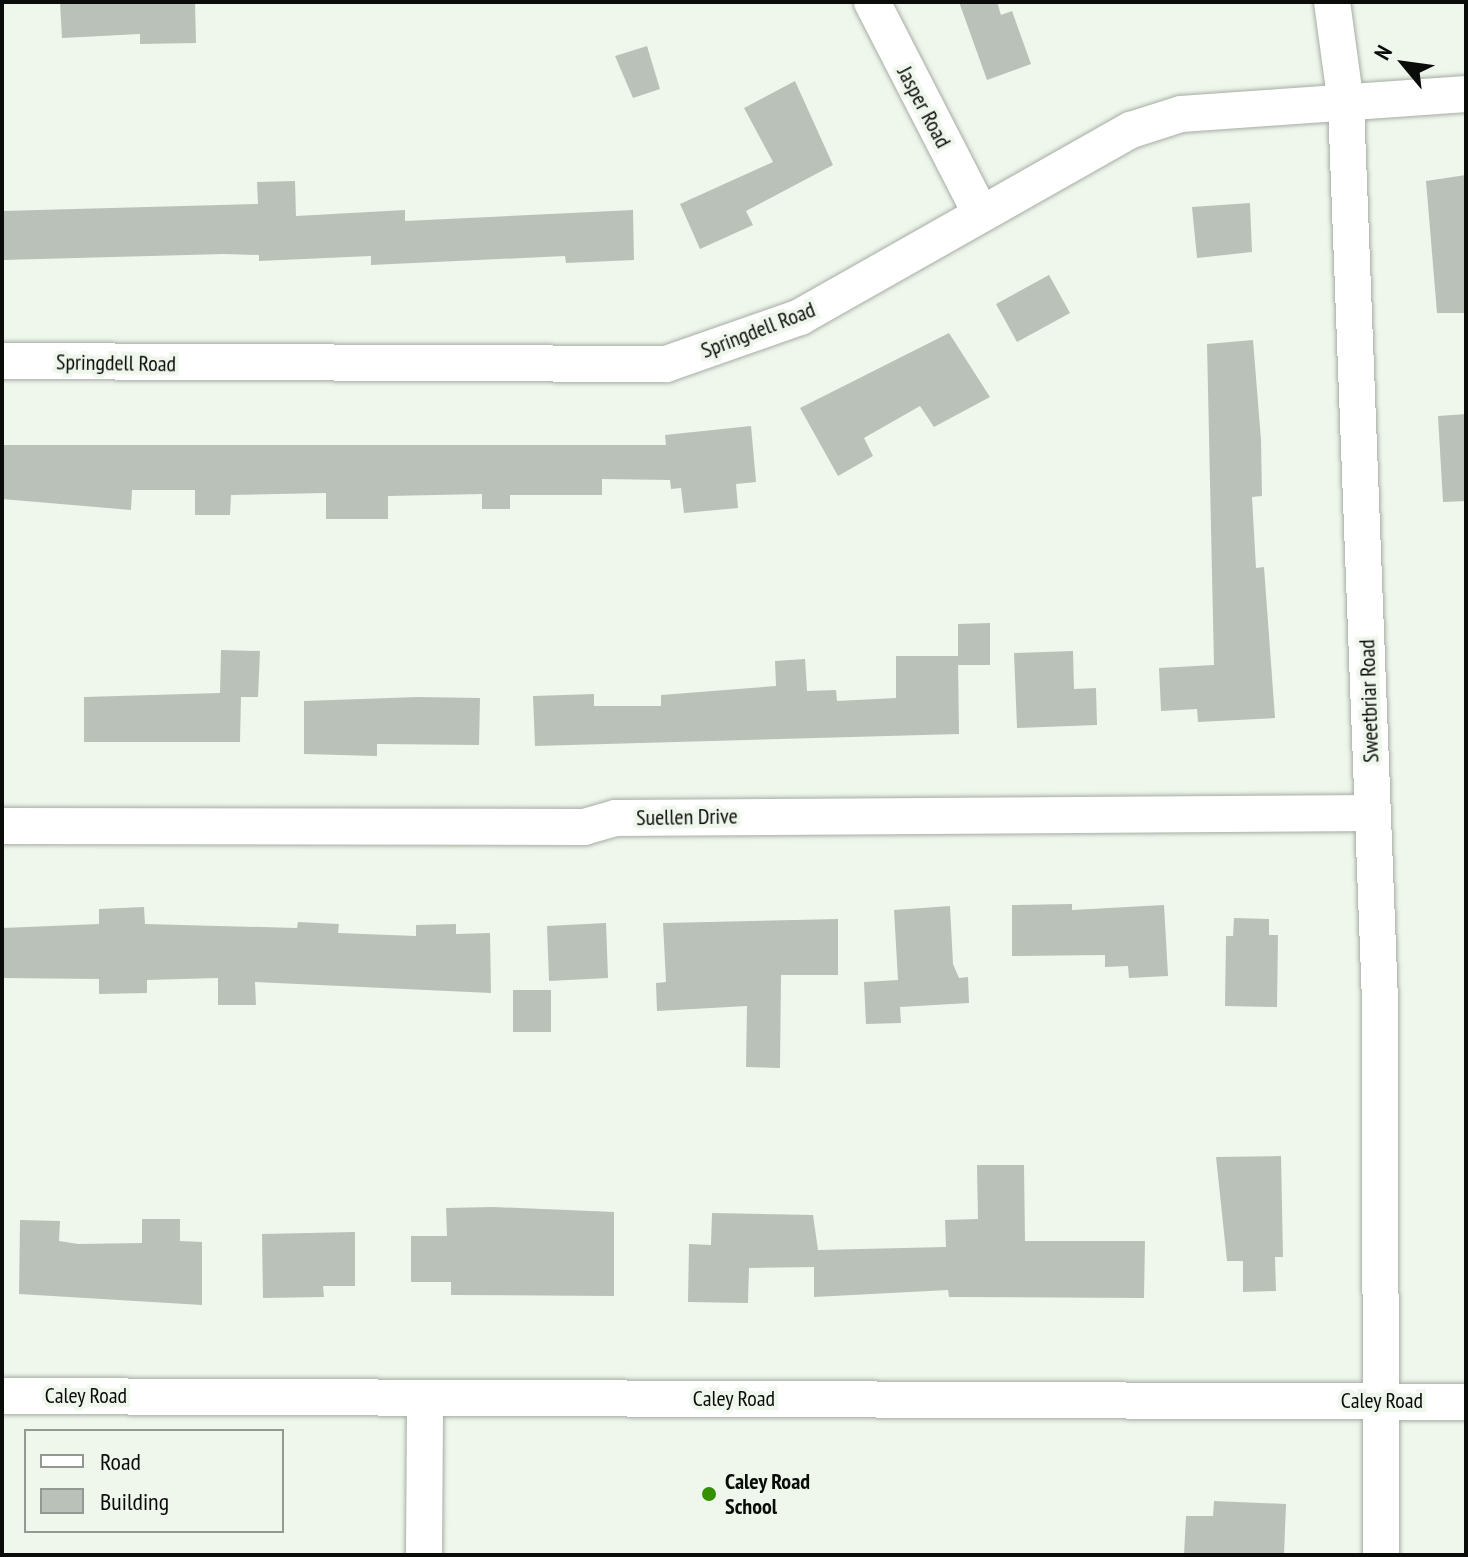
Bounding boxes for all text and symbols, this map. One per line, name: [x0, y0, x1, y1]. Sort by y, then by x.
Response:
north arrow: [1364, 24, 1444, 104]
text: N: [1368, 40, 1398, 64]
street label: Jasper Road: [892, 62, 956, 152]
street label: Springdell Road: [697, 296, 819, 364]
street label: Springdell Road: [56, 349, 176, 377]
street label: Sweetbriar Road: [1354, 639, 1384, 763]
street label: Suellen Drive: [636, 803, 738, 831]
street label: Caley Road: [45, 1383, 127, 1409]
street label: Caley Road: [693, 1386, 775, 1412]
street label: Caley Road: [1341, 1388, 1423, 1414]
legend: [24, 1429, 284, 1533]
text: Road: [100, 1446, 141, 1477]
place label: Caley Road School: [725, 1468, 811, 1520]
marker: Caley Road School: [700, 1485, 718, 1503]
text: Building: [100, 1486, 169, 1517]

